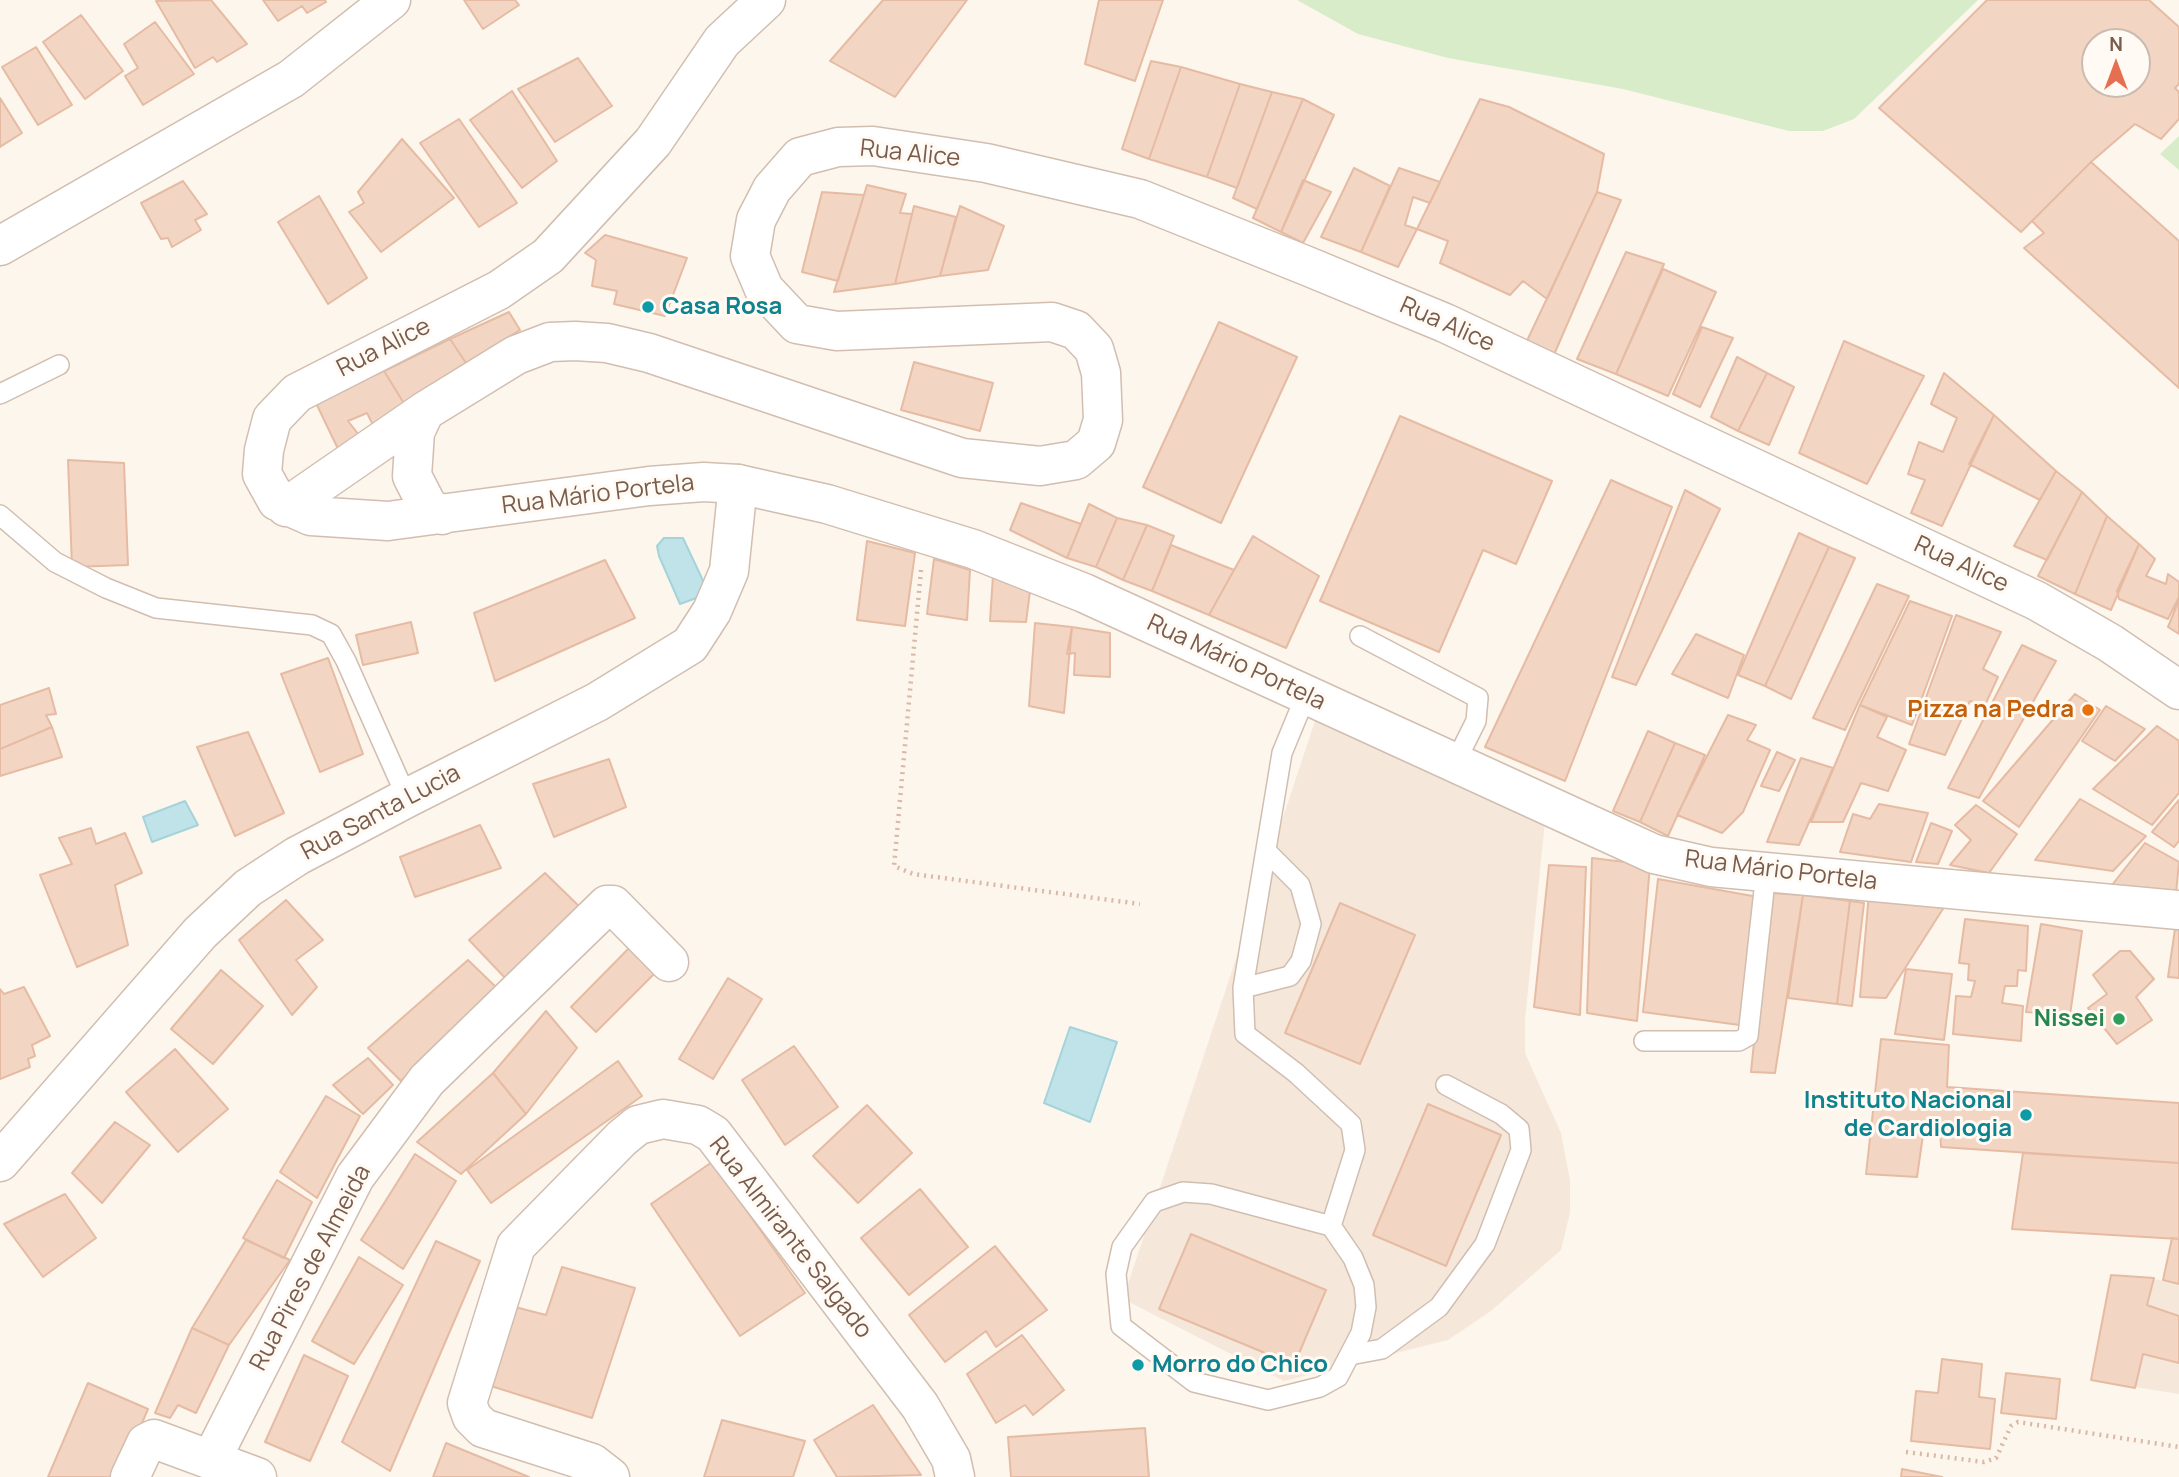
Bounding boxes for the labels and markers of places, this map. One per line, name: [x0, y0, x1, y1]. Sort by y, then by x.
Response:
place label: Casa Rosa: [662, 293, 782, 321]
marker: Casa Rosa: [640, 299, 656, 315]
place label: Pizza na Pedra: [1907, 696, 2074, 724]
marker: Pizza na Pedra: [2080, 702, 2096, 718]
place label: Nissei: [2034, 1005, 2105, 1033]
marker: Nissei: [2111, 1011, 2127, 1027]
place label: Instituto Nacional de Cardiologia: [1804, 1087, 2012, 1143]
marker: Instituto Nacional de Cardiologia: [2018, 1107, 2034, 1123]
place label: Morro do Chico: [1152, 1351, 1328, 1379]
marker: Morro do Chico: [1130, 1357, 1146, 1373]

